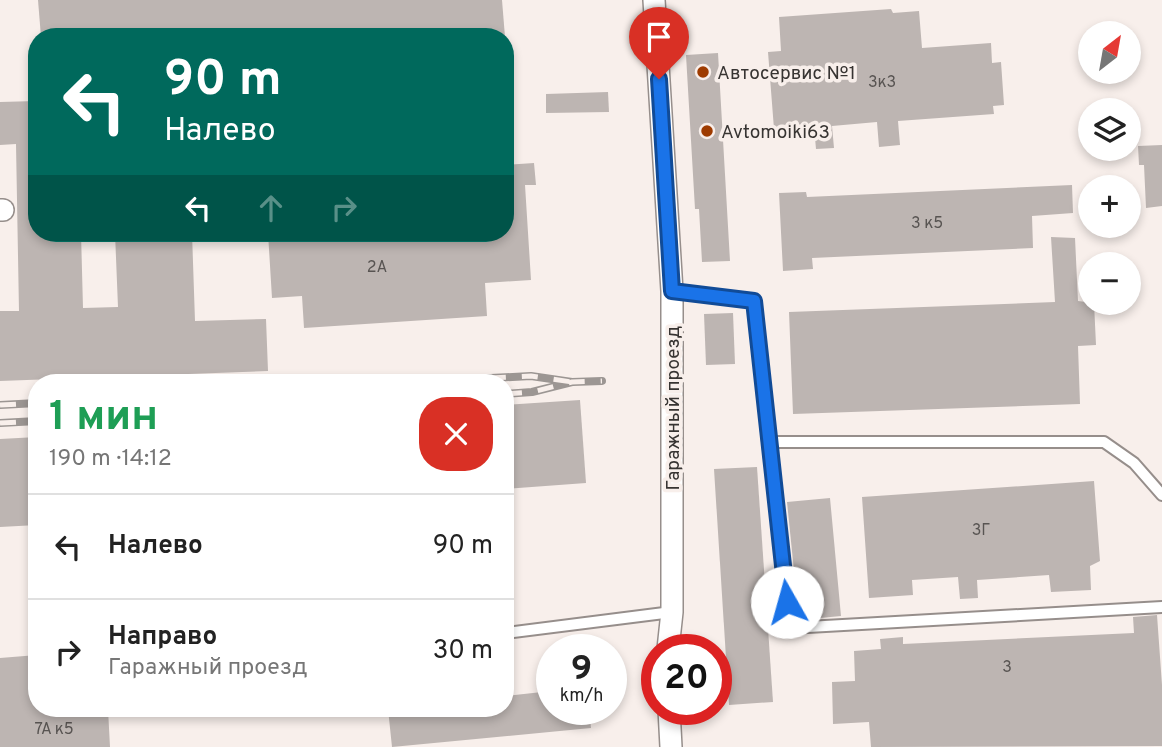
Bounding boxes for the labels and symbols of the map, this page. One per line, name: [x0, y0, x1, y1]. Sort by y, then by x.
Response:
pin: [629, 7, 689, 79]
north arrow: [1078, 21, 1141, 84]
place label: Автосервис №1: [717, 62, 856, 86]
marker: Автосервис №1: [695, 64, 711, 80]
house number: 3к3: [868, 73, 896, 93]
place label: Avtomoiki63: [721, 121, 830, 145]
marker: Avtomoiki63: [699, 123, 715, 139]
house number: 3 к5: [911, 214, 943, 234]
house number: 2А: [367, 258, 387, 278]
street label: Гаражный проезд: [662, 326, 686, 490]
house number: 3Г: [972, 521, 990, 541]
position arrow: [750, 565, 824, 639]
speed limit sign: 20: [641, 634, 732, 725]
house number: 3: [1002, 658, 1012, 678]
house number: 7А к5: [34, 720, 74, 740]

